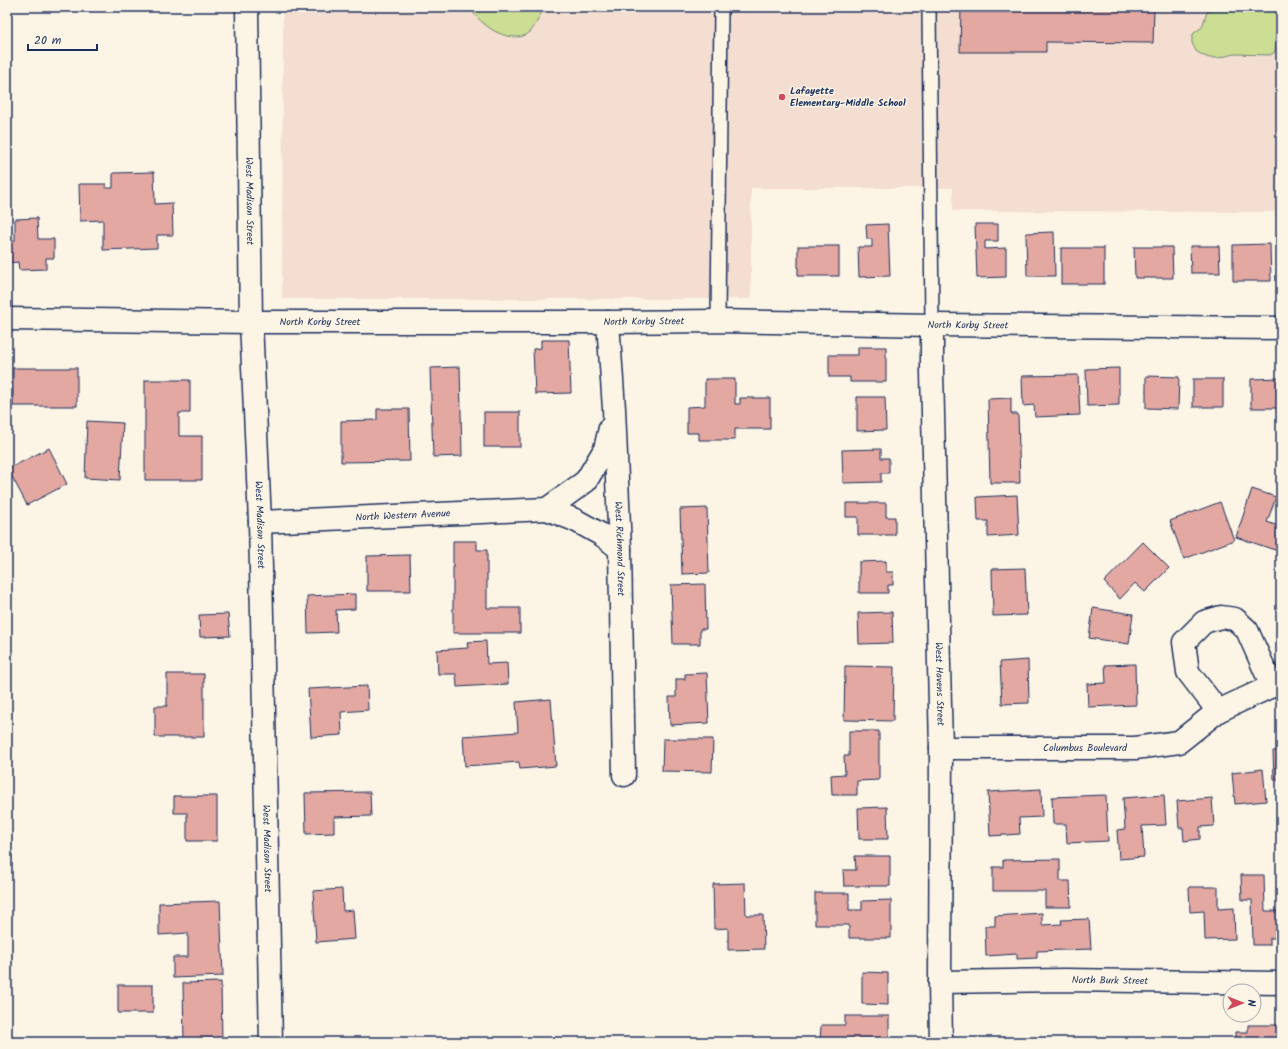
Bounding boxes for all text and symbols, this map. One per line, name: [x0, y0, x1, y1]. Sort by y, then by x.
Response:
scale bar: [28, 26, 97, 52]
text: 20 m: [34, 31, 62, 50]
place label: Lafayette Elementary-Middle School: [790, 83, 906, 111]
marker: Lafayette Elementary-Middle School: [777, 92, 787, 102]
street label: West Madison Street: [241, 157, 258, 245]
street label: North Korby Street: [603, 313, 685, 330]
street label: North Korby Street: [279, 314, 361, 330]
street label: North Korby Street: [927, 317, 1009, 334]
street label: West Madison Street: [250, 480, 269, 569]
street label: West Richmond Street: [610, 501, 629, 596]
street label: North Western Avenue: [355, 505, 451, 526]
street label: West Havens Street: [930, 642, 948, 726]
street label: Columbus Boulevard: [1043, 740, 1128, 756]
street label: West Madison Street: [258, 805, 276, 893]
street label: North Burk Street: [1072, 972, 1148, 989]
north arrow: [1222, 983, 1262, 1023]
text: N: [1242, 1000, 1260, 1007]

